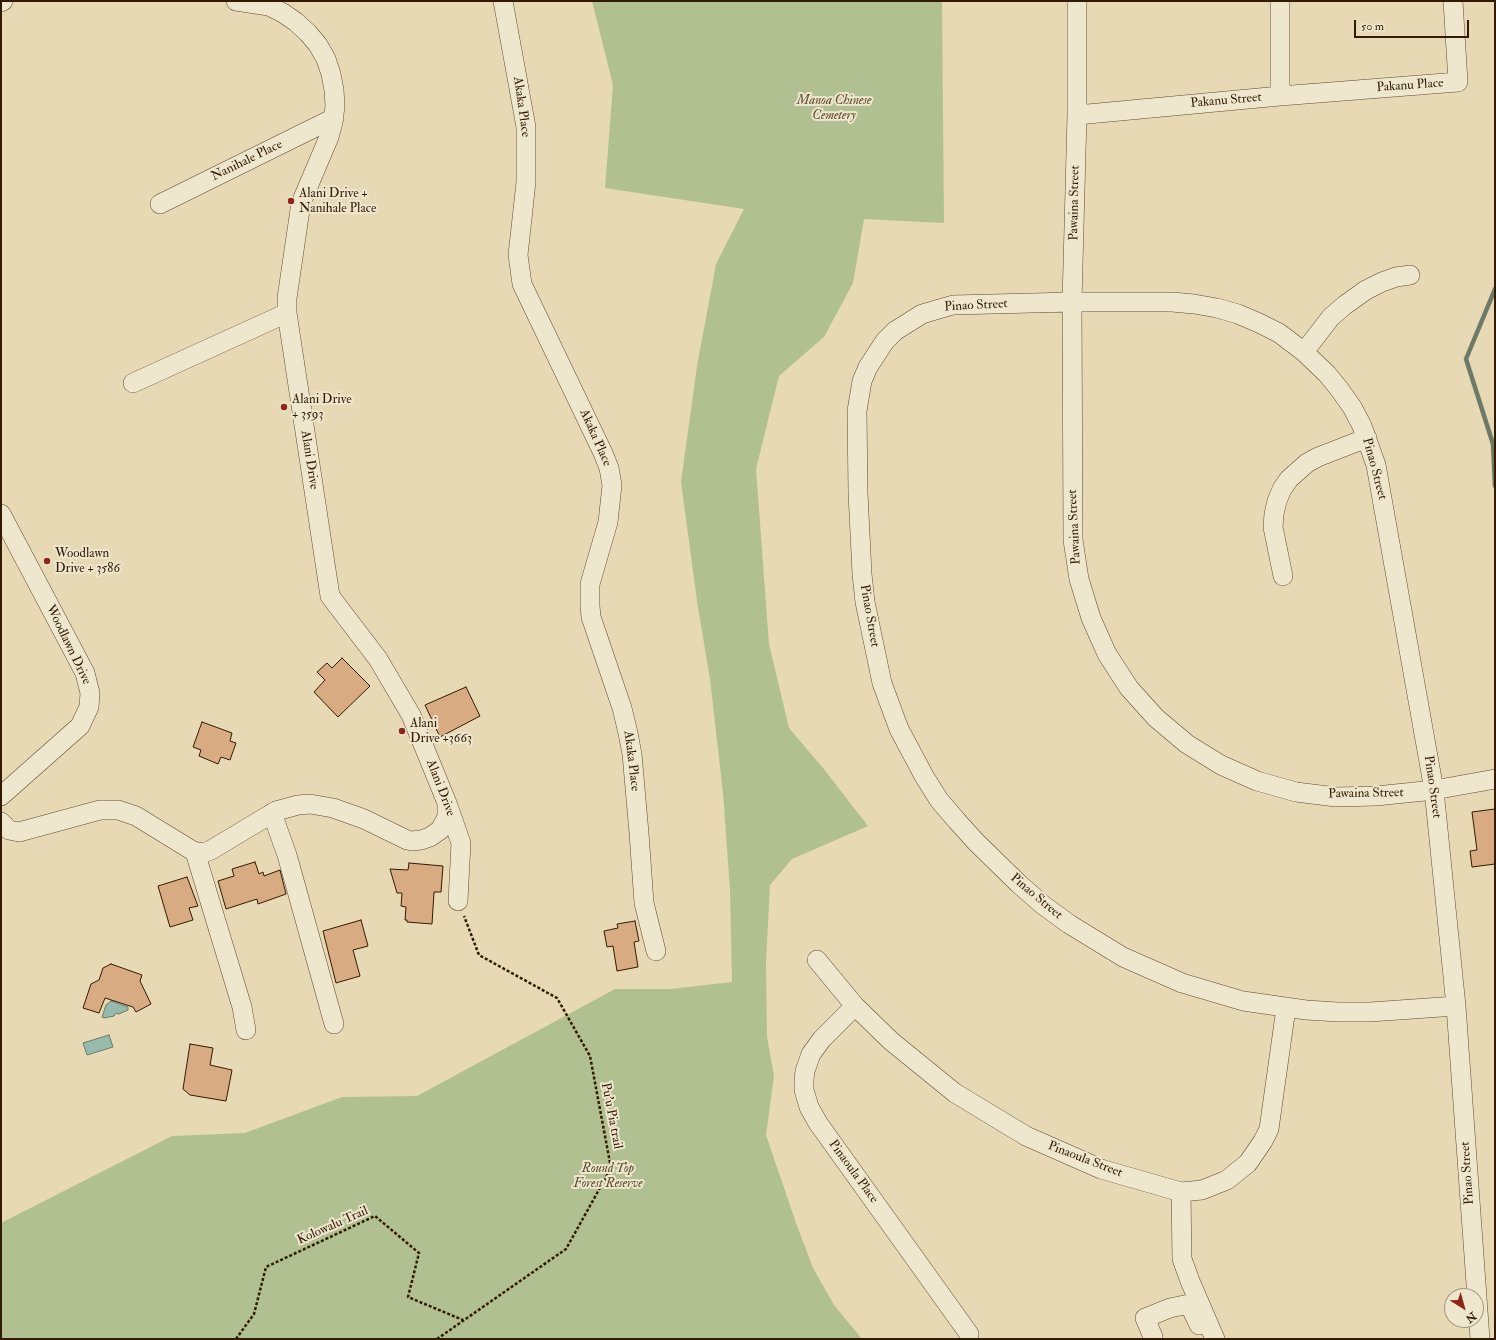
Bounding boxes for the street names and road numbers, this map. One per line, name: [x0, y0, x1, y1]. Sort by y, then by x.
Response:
street label: Akaka Place: [509, 76, 533, 138]
street label: Pakanu Place: [1376, 76, 1444, 96]
street label: Pakanu Street: [1190, 90, 1262, 112]
street label: Nanihale Place: [209, 137, 285, 185]
street label: Pawaina Street: [1067, 165, 1083, 241]
street label: Pinao Street: [944, 297, 1008, 315]
street label: Akaka Place: [575, 407, 615, 469]
street label: Alani Drive: [297, 429, 321, 491]
street label: Pinao Street: [1358, 436, 1390, 502]
street label: Pawaina Street: [1065, 489, 1085, 565]
street label: Pinao Street: [856, 583, 882, 649]
street label: Woodlawn Drive: [42, 603, 94, 687]
street label: Akaka Place: [620, 730, 642, 792]
street label: Pinao Street: [1420, 755, 1444, 819]
street label: Alani Drive: [422, 757, 458, 819]
street label: Pawaina Street: [1328, 786, 1404, 802]
street label: Pinao Street: [1007, 871, 1065, 923]
street label: Pu'u Pia trail: [597, 1081, 625, 1151]
street label: Pinaoula Place: [825, 1137, 881, 1207]
street label: Pinaoula Street: [1045, 1139, 1125, 1181]
street label: Pinao Street: [1458, 1141, 1478, 1205]
street label: Kolowalu Trail: [295, 1203, 371, 1249]

